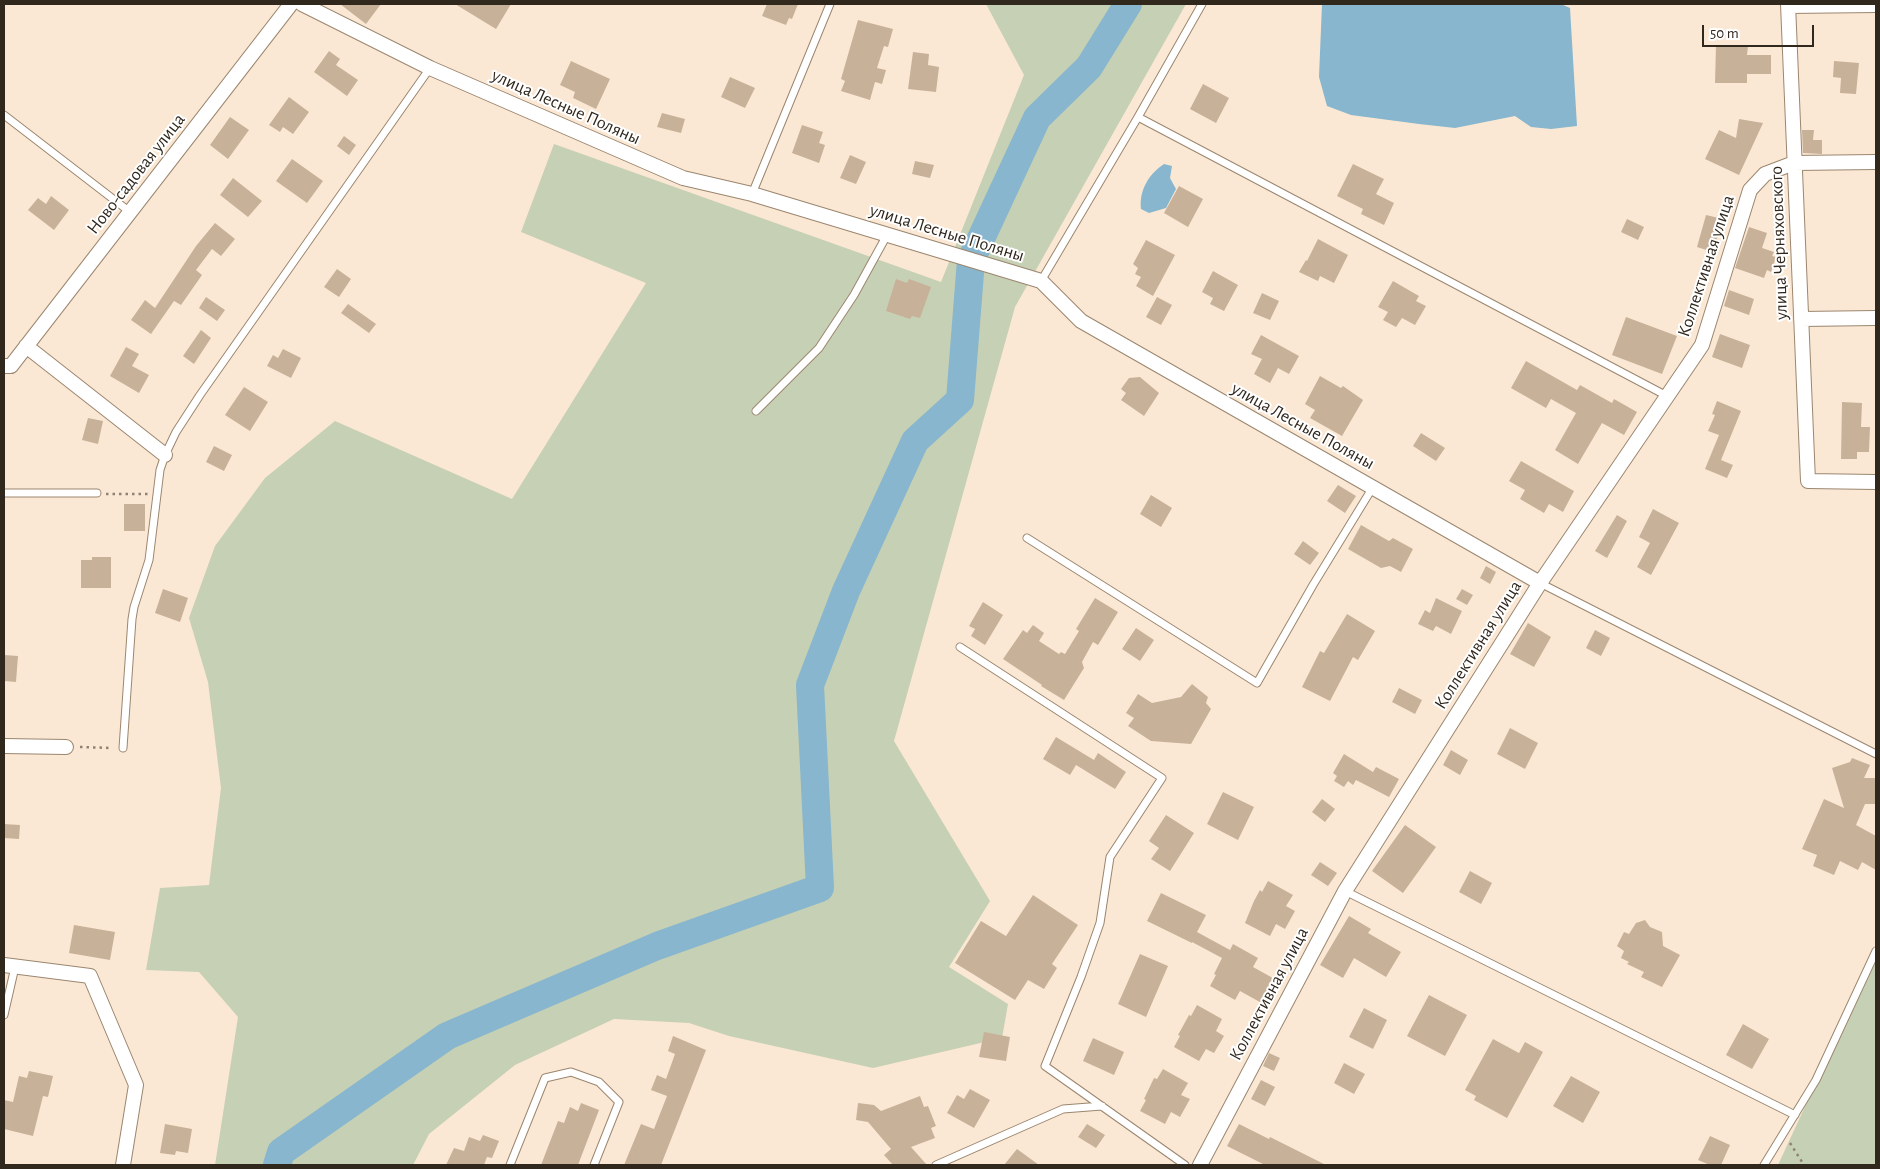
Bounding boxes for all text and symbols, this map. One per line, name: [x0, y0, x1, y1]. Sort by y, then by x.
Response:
scale bar: [1705, 15, 1818, 47]
text: 50 m: [1710, 26, 1739, 41]
street label: улица Лесные Поляны: [488, 65, 644, 149]
street label: Ново-садовая улица: [82, 109, 190, 239]
street label: улица Черняховского: [1766, 166, 1792, 320]
street label: Коллективная улица: [1673, 192, 1739, 340]
street label: улица Лесные Поляны: [867, 199, 1027, 267]
street label: улица Лесные Поляны: [1228, 378, 1378, 474]
street label: Коллективная улица: [1430, 577, 1526, 713]
street label: Коллективная улица: [1225, 924, 1313, 1064]

